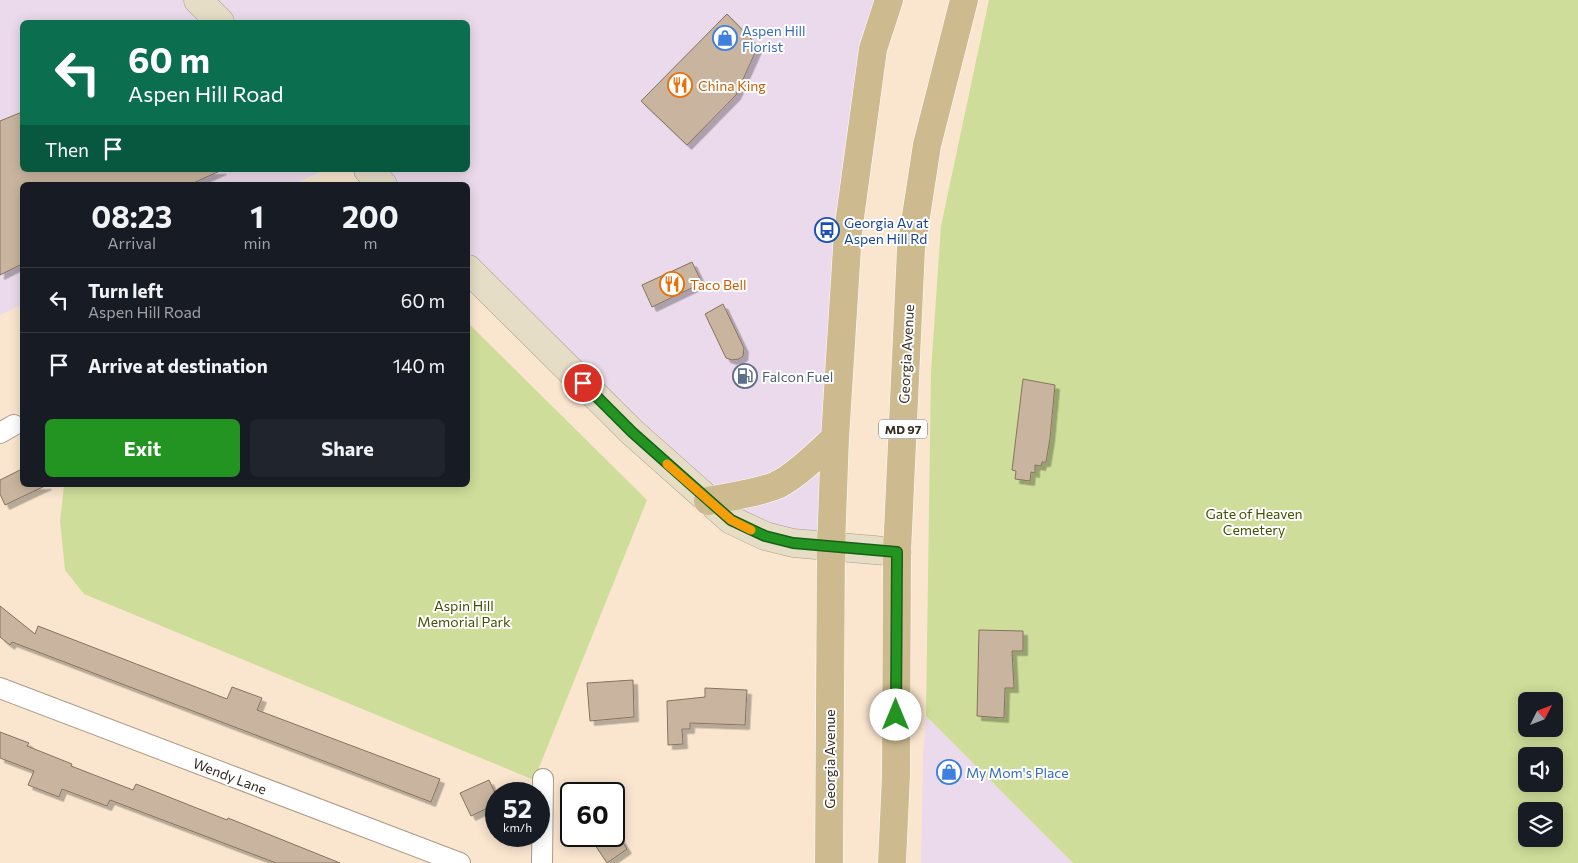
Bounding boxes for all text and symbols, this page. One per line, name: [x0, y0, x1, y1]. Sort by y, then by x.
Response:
place label: Aspen Hill Florist: [742, 22, 806, 55]
shop icon: Aspen Hill Florist: [712, 25, 738, 51]
text: 60 m: [128, 37, 210, 80]
icon: left: [45, 40, 110, 105]
restaurant icon: China King: [667, 72, 693, 98]
place label: China King: [698, 77, 766, 94]
text: Aspen Hill Road: [128, 80, 284, 107]
icon: arrive: [99, 135, 127, 163]
text: Then: [45, 138, 89, 161]
text: 08:23: [91, 197, 172, 234]
text: 1: [250, 197, 264, 234]
text: 200: [342, 197, 399, 234]
place label: Georgia Av at Aspen Hill Rd: [844, 214, 929, 247]
bus stop icon: Georgia Av at Aspen Hill Rd: [814, 217, 840, 243]
text: Arrival: [108, 233, 156, 252]
text: min: [243, 233, 271, 252]
text: m: [363, 233, 377, 252]
restaurant icon: Taco Bell: [659, 271, 685, 297]
place label: Taco Bell: [690, 276, 747, 293]
text: Turn left: [88, 279, 163, 302]
icon: left: [45, 286, 73, 314]
text: 60 m: [401, 289, 445, 312]
text: Aspen Hill Road: [88, 302, 201, 321]
street label: Georgia Avenue: [895, 304, 917, 404]
icon: arrive: [45, 351, 73, 379]
text: Arrive at destination: [88, 354, 268, 377]
text: 140 m: [393, 354, 445, 377]
pin: [562, 362, 604, 404]
fuel station icon: Falcon Fuel: [732, 363, 758, 389]
place label: Falcon Fuel: [762, 368, 833, 385]
icon: arrive: [569, 369, 597, 397]
button: Exit: [45, 419, 240, 477]
button: Share: [250, 419, 445, 477]
road number: MD 97: [879, 419, 927, 438]
park label: Gate of Heaven Cemetery: [1205, 505, 1303, 538]
park label: Aspin Hill Memorial Park: [417, 597, 511, 630]
position arrow: [869, 688, 921, 740]
north arrow: [1518, 692, 1562, 738]
map controls: [1518, 692, 1563, 847]
street label: Georgia Avenue: [821, 709, 838, 809]
button: sound: [1518, 747, 1563, 792]
street label: Wendy Lane: [191, 754, 269, 798]
shop icon: My Mom's Place: [936, 759, 962, 785]
place label: My Mom's Place: [966, 764, 1069, 781]
speed limit sign: 60: [560, 782, 625, 847]
text: 52: [503, 793, 532, 823]
button: layers: [1518, 802, 1563, 847]
text: km/h: [503, 820, 532, 834]

